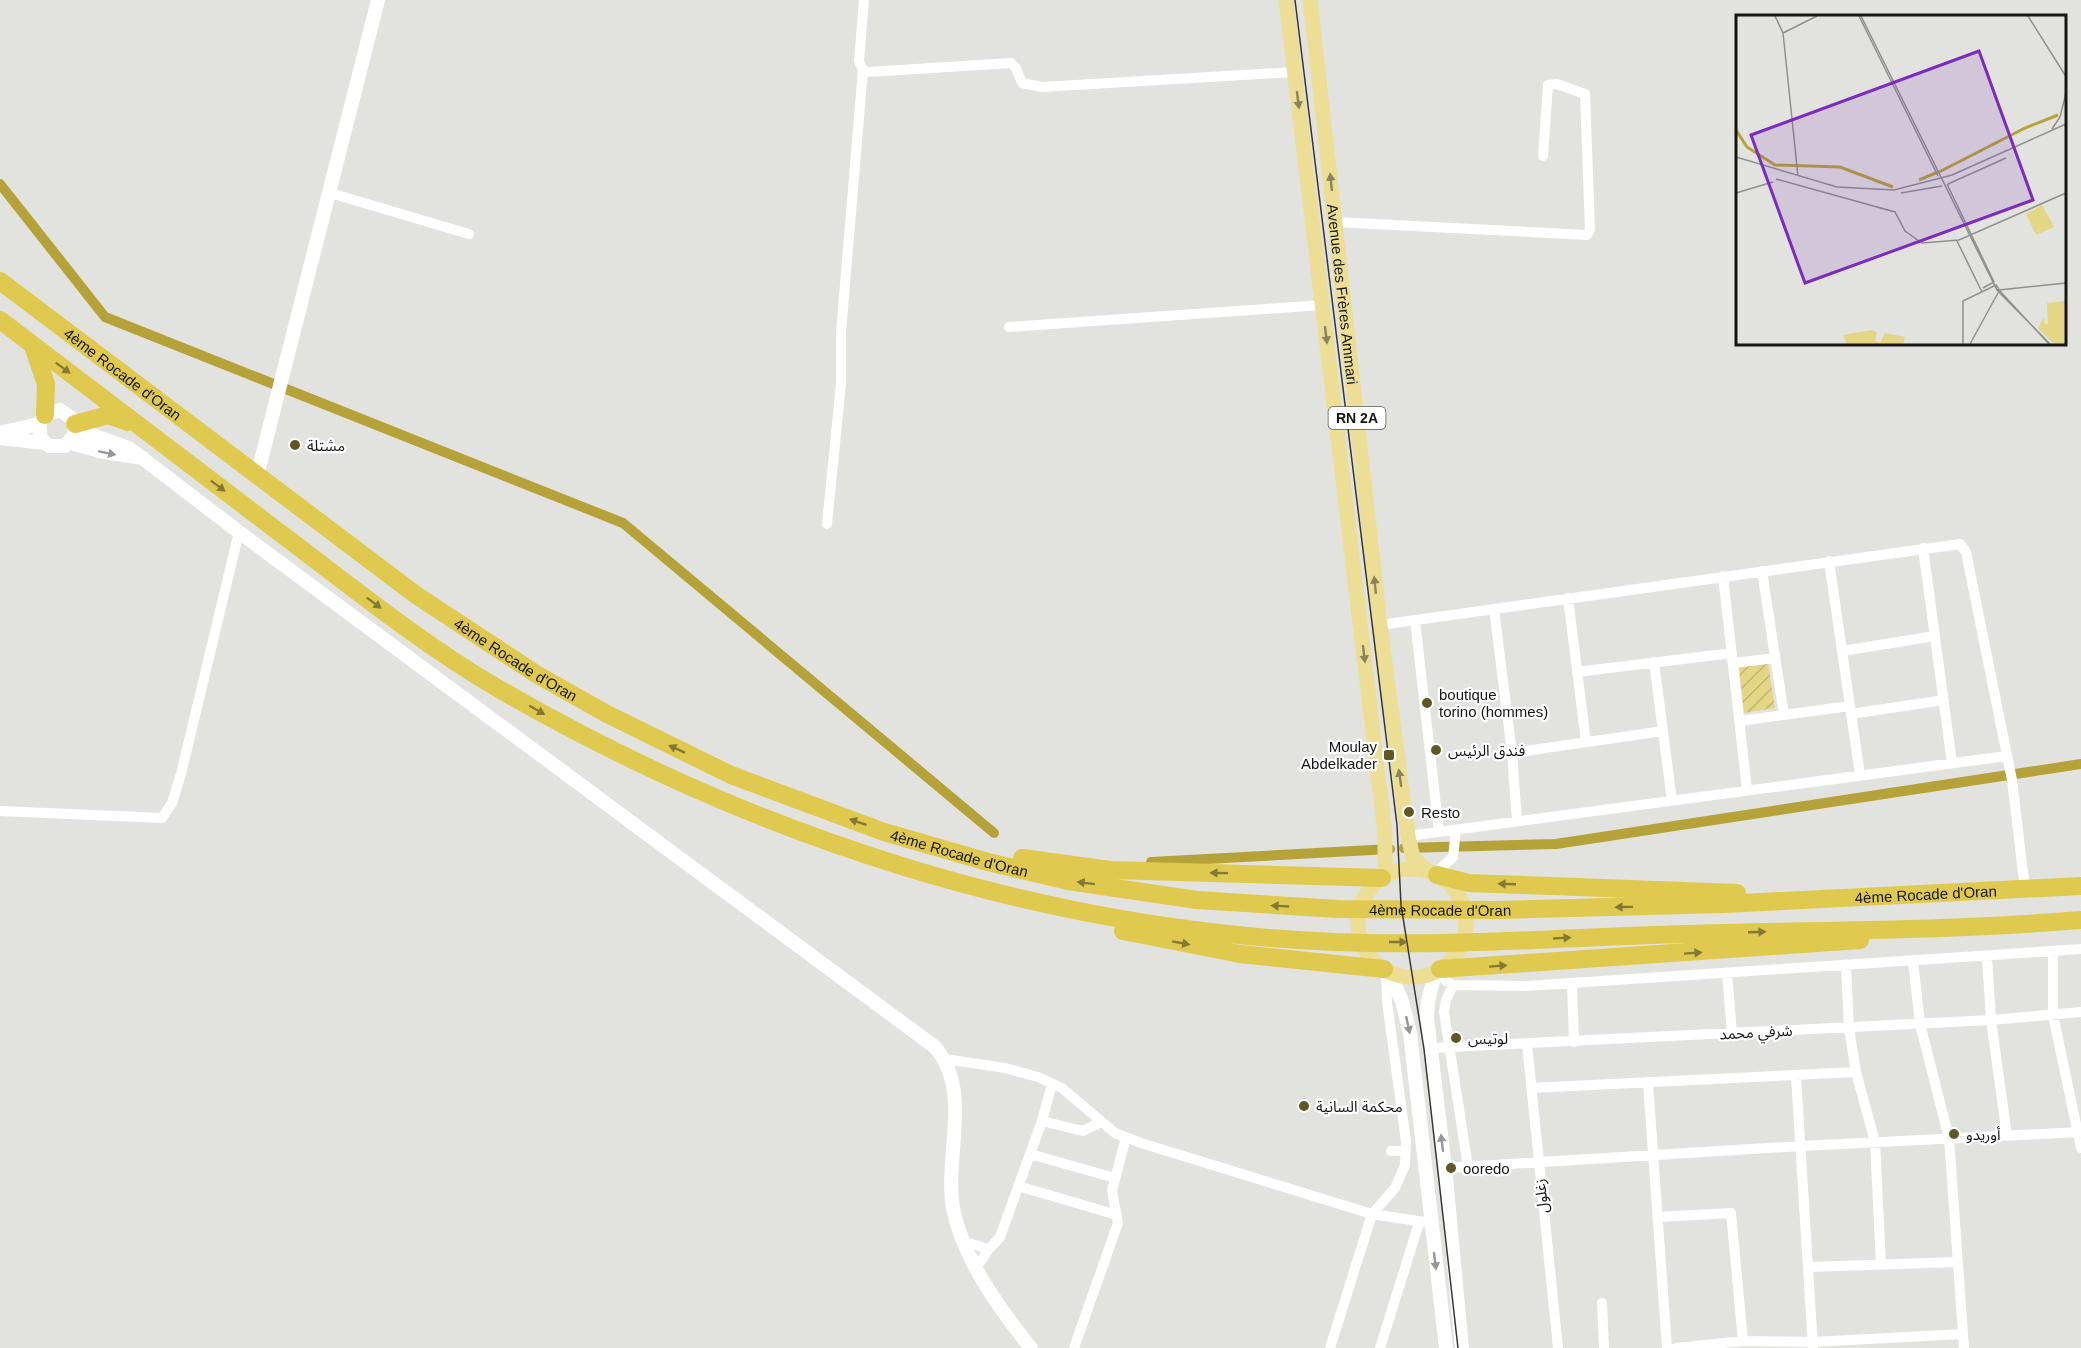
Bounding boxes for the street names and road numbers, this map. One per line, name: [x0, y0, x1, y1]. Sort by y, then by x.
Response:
street label: Avenue des Frères Ammari: [1324, 203, 1361, 385]
street label: 4ème Rocade d'Oran: [61, 324, 185, 423]
road number: RN 2A: [1328, 407, 1386, 429]
street label: 4ème Rocade d'Oran: [451, 614, 580, 704]
street label: 4ème Rocade d'Oran: [888, 826, 1030, 880]
street label: 4ème Rocade d'Oran: [1854, 882, 1997, 906]
street label: 4ème Rocade d'Oran: [1369, 901, 1511, 919]
street label: شرفي محمد: [1719, 1022, 1793, 1046]
street label: زغلول: [1531, 1178, 1552, 1214]

